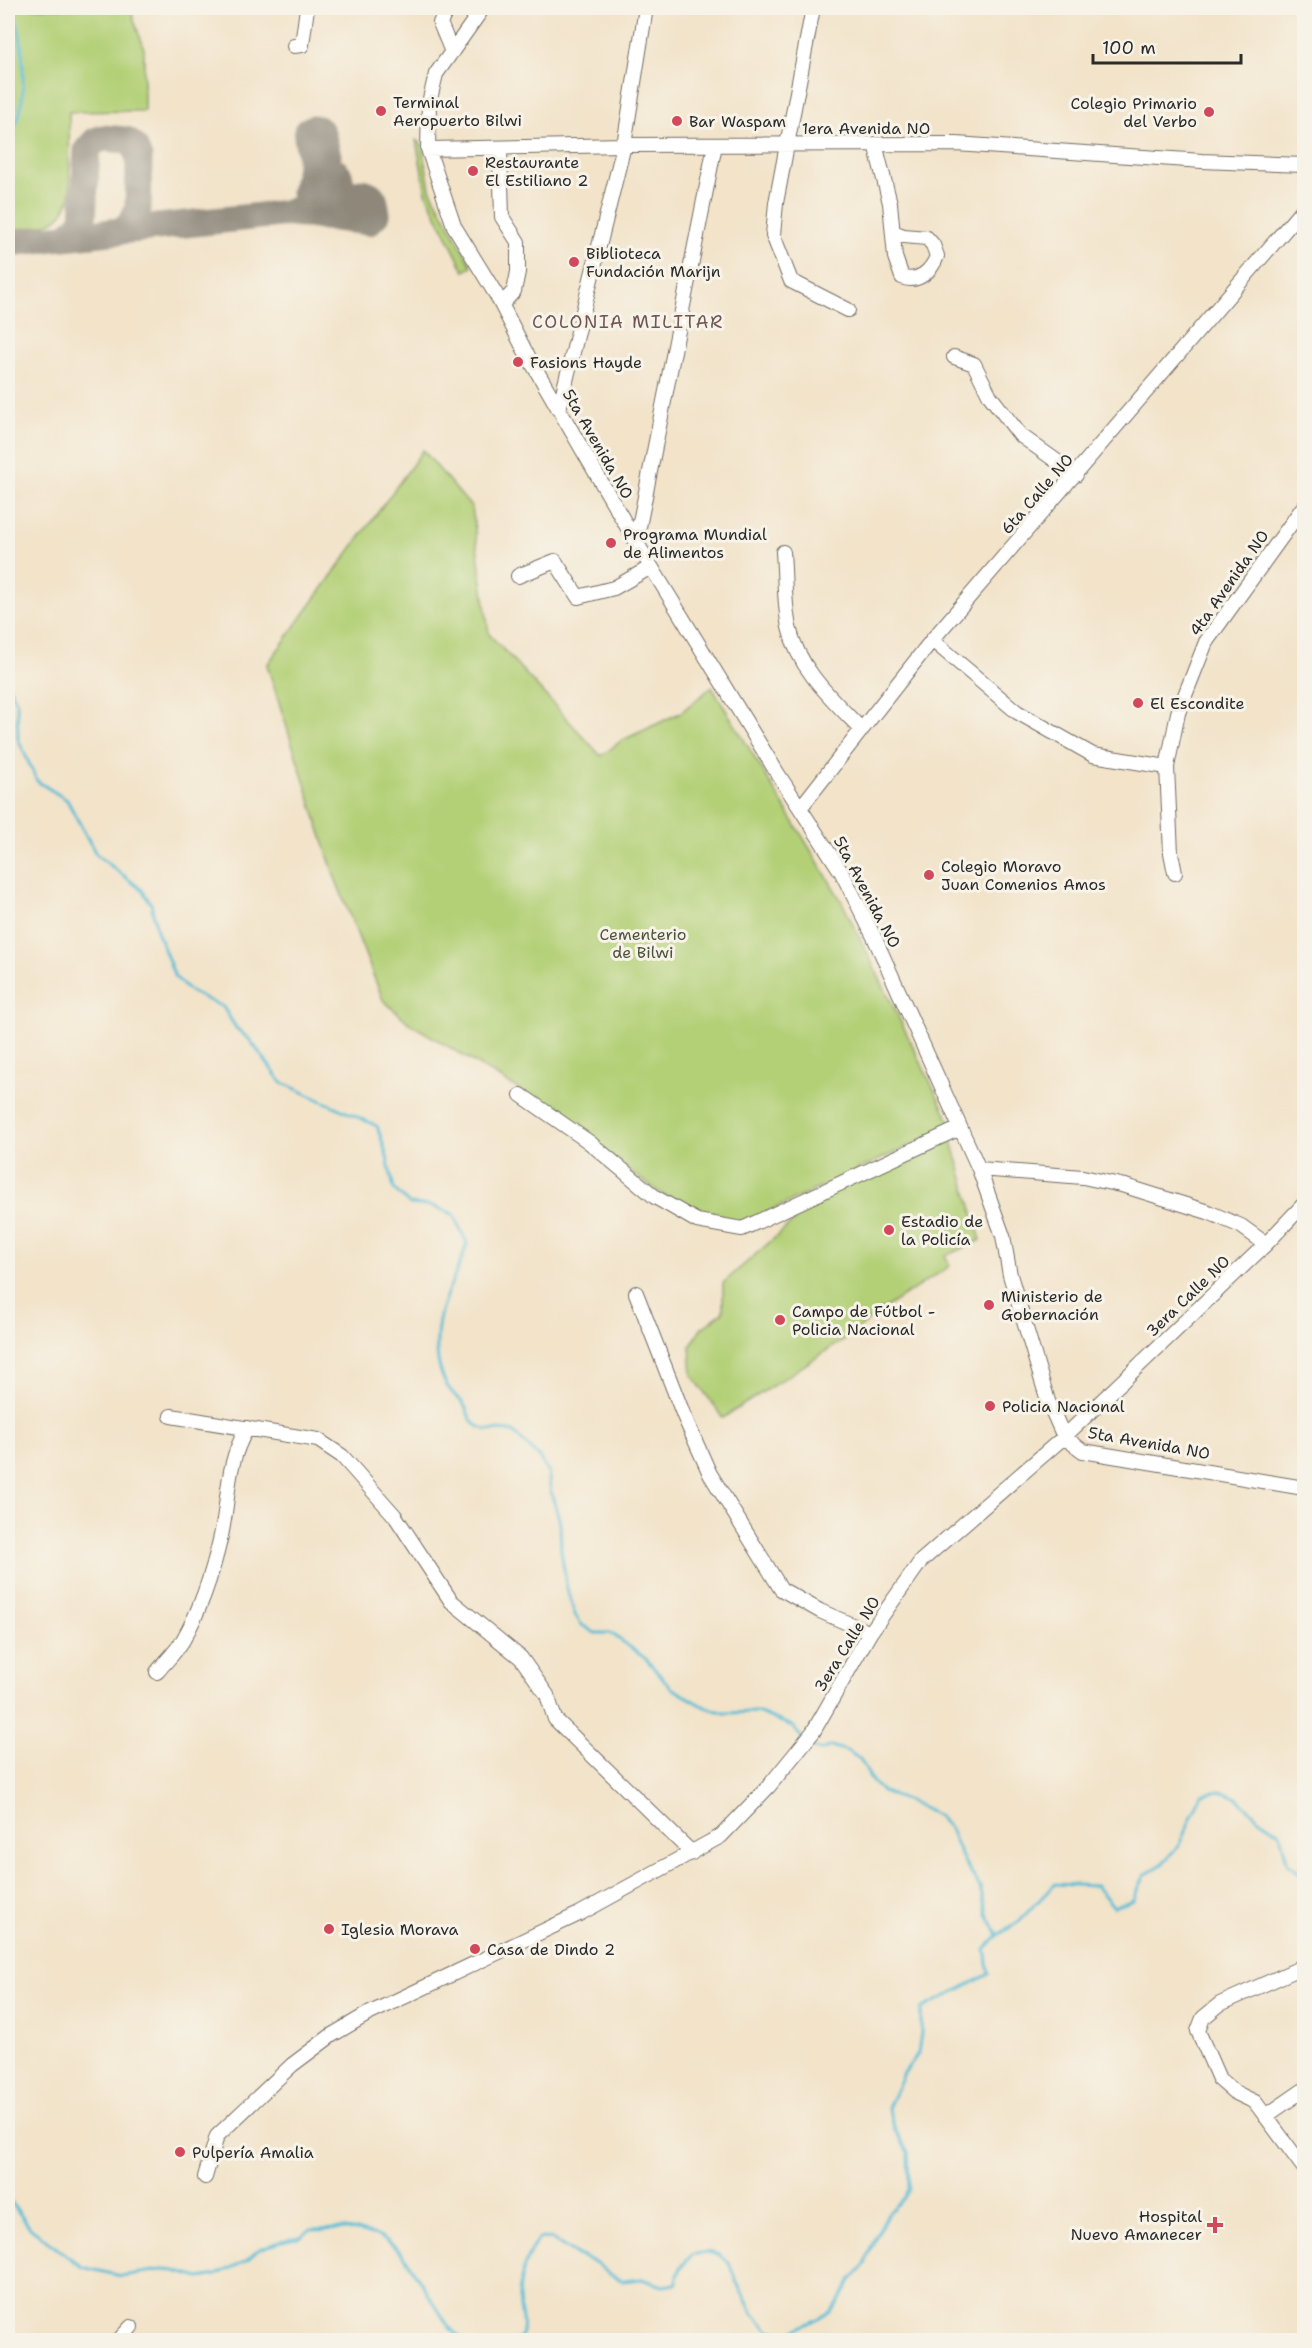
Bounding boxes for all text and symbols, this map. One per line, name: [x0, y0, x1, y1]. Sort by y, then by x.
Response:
scale bar: [1093, 27, 1242, 65]
text: 100 m: [1102, 36, 1156, 60]
place label: Terminal Aeropuerto Bilwi: [393, 92, 522, 131]
place label: Colegio Primario del Verbo: [1071, 93, 1197, 132]
marker: Terminal Aeropuerto Bilwi: [374, 104, 388, 118]
marker: Colegio Primario del Verbo: [1202, 105, 1216, 119]
place label: Bar Waspam: [689, 111, 786, 132]
marker: Bar Waspam: [670, 114, 684, 128]
street label: 1era Avenida NO: [802, 118, 930, 139]
place label: Restaurante El Estiliano 2: [485, 152, 588, 191]
marker: Restaurante El Estiliano 2: [466, 164, 480, 178]
place label: Biblioteca Fundación Marijn: [586, 243, 721, 282]
marker: Biblioteca Fundación Marijn: [567, 255, 581, 269]
district label: COLONIA MILITAR: [532, 310, 724, 334]
place label: Fasions Hayde: [530, 352, 642, 373]
marker: Fasions Hayde: [511, 355, 525, 369]
street label: 5ta Avenida NO: [558, 385, 638, 503]
street label: 6ta Calle NO: [996, 449, 1078, 539]
place label: Programa Mundial de Alimentos: [623, 524, 767, 563]
street label: 4ta Avenida NO: [1185, 526, 1273, 640]
marker: Programa Mundial de Alimentos: [604, 536, 618, 550]
place label: El Escondite: [1150, 693, 1245, 714]
marker: El Escondite: [1131, 696, 1145, 710]
street label: 5ta Avenida NO: [829, 833, 905, 951]
place label: Colegio Moravo Juan Comenios Amos: [941, 856, 1106, 895]
marker: Colegio Moravo Juan Comenios Amos: [922, 868, 936, 882]
park label: Cementerio de Bilwi: [600, 924, 686, 963]
place label: Estadio de la Policía: [901, 1211, 983, 1250]
marker: Estadio de la Policía: [882, 1223, 896, 1237]
street label: 3era Calle NO: [1142, 1251, 1234, 1341]
place label: Ministerio de Gobernación: [1001, 1286, 1103, 1325]
marker: Ministerio de Gobernación: [982, 1298, 996, 1312]
place label: Campo de Fútbol - Policia Nacional: [792, 1301, 936, 1340]
marker: Campo de Fútbol - Policia Nacional: [773, 1313, 787, 1327]
place label: Policia Nacional: [1002, 1396, 1125, 1417]
marker: Policia Nacional: [983, 1399, 997, 1413]
street label: 5ta Avenida NO: [1086, 1422, 1212, 1464]
street label: 3era Calle NO: [809, 1592, 885, 1696]
place label: Iglesia Morava: [341, 1919, 459, 1940]
marker: Iglesia Morava: [322, 1922, 336, 1936]
place label: Casa de Dindo 2: [487, 1939, 615, 1960]
marker: Casa de Dindo 2: [468, 1942, 482, 1956]
place label: Pulpería Amalia: [192, 2142, 314, 2163]
marker: Pulpería Amalia: [173, 2145, 187, 2159]
place label: Hospital Nuevo Amanecer: [1071, 2206, 1202, 2245]
marker: Hospital Nuevo Amanecer: [1206, 2216, 1224, 2234]

